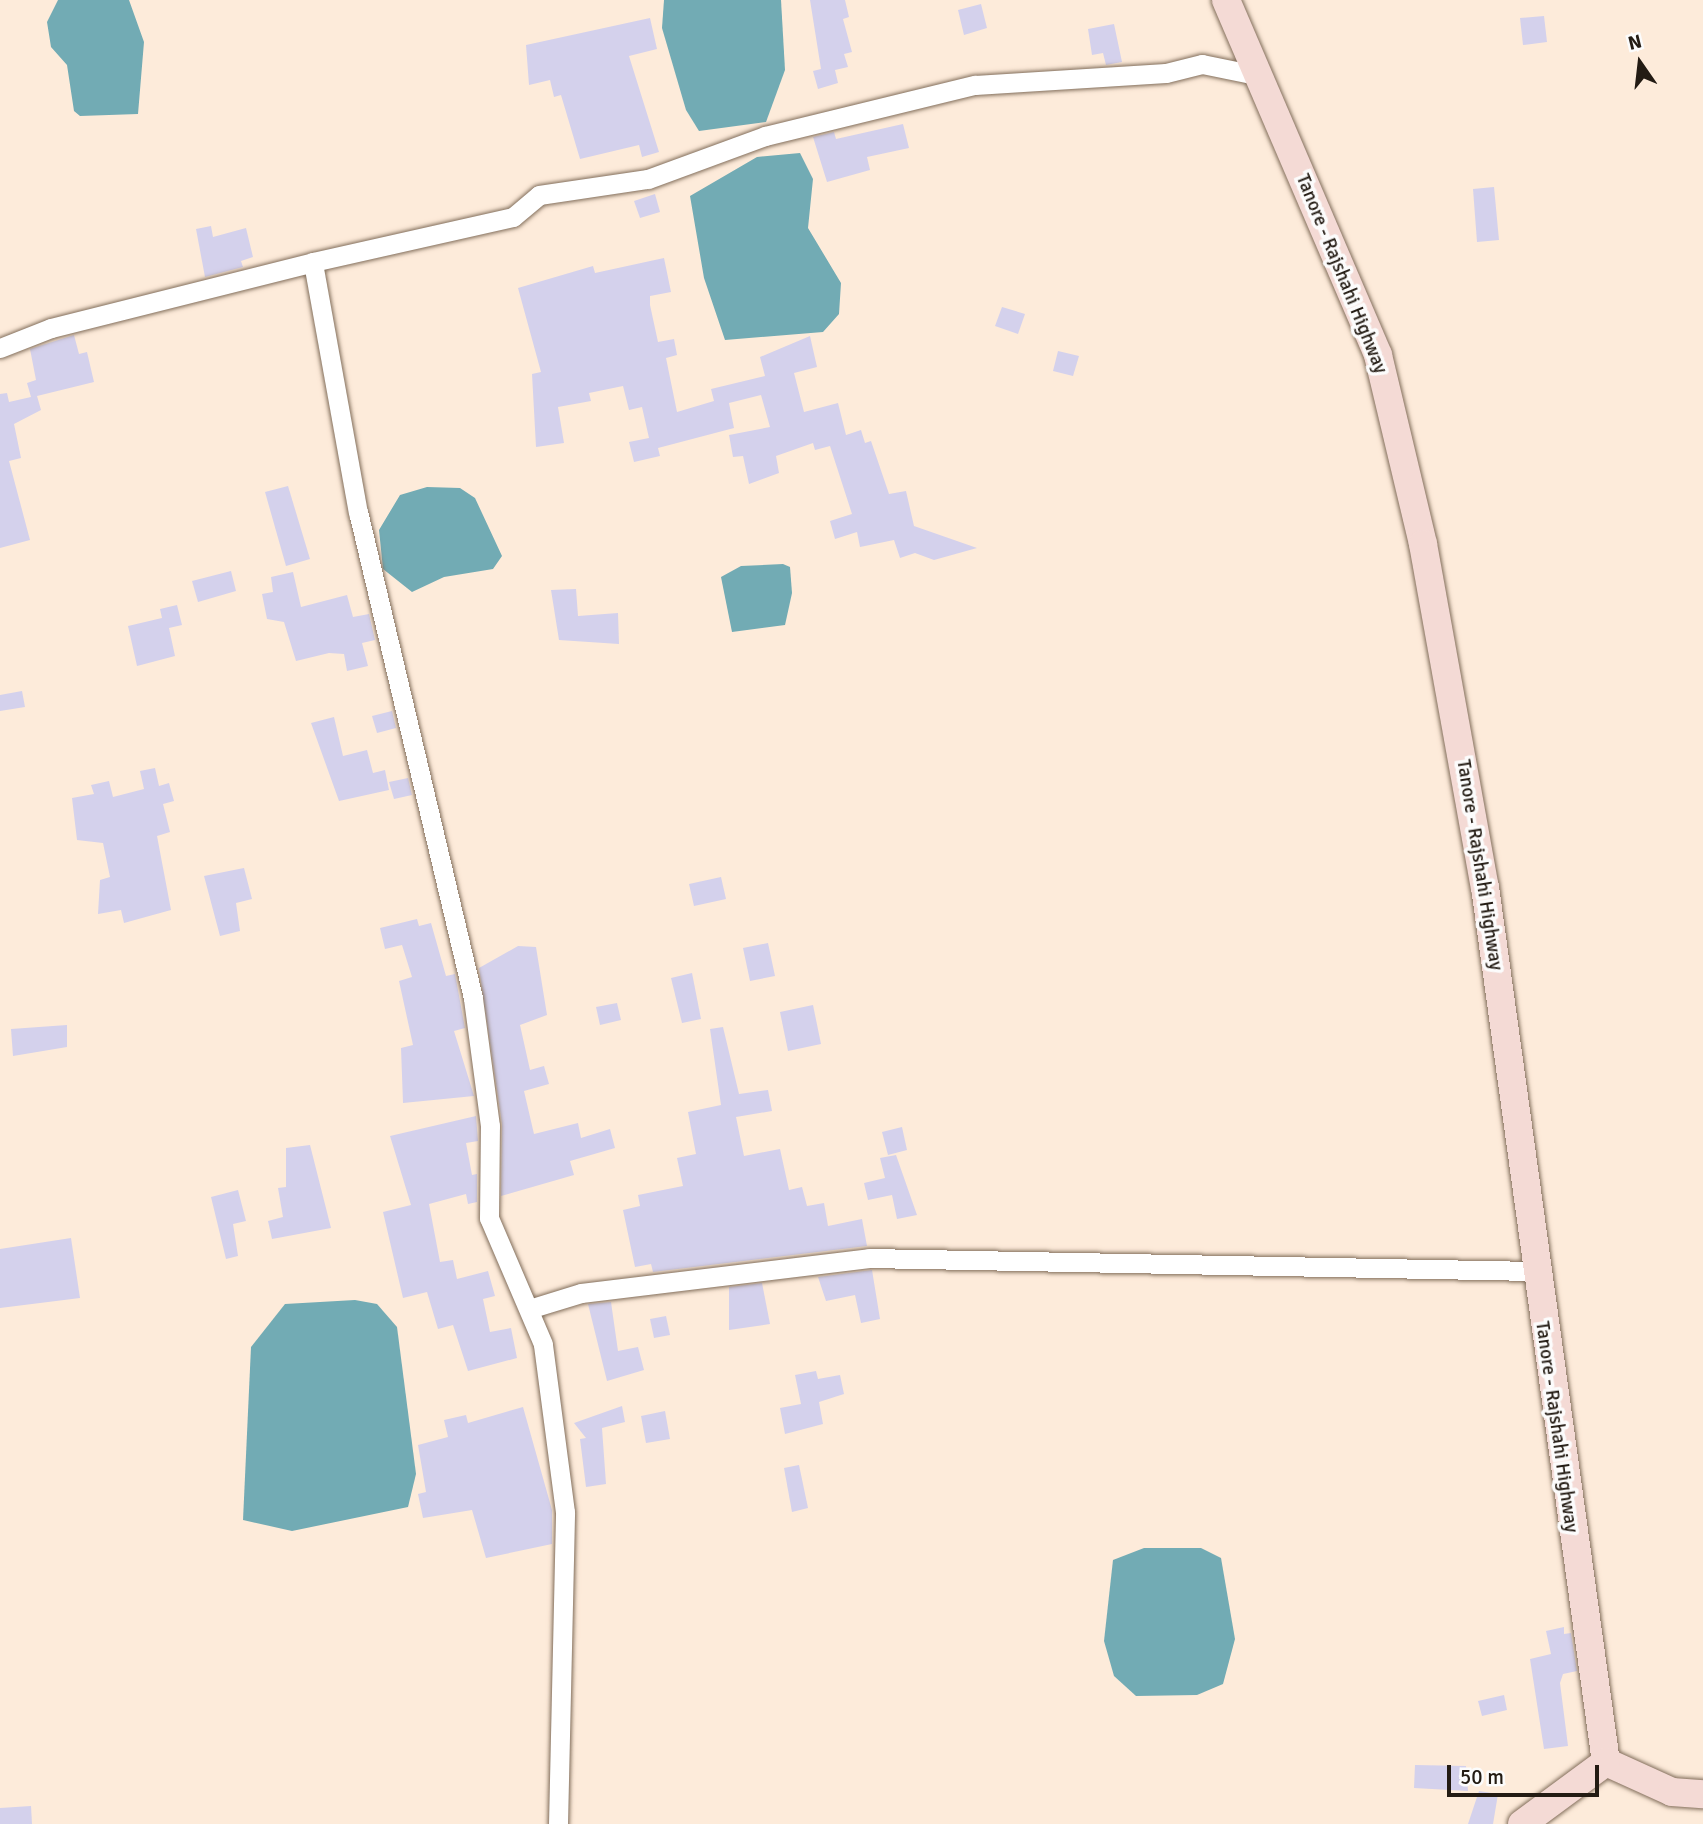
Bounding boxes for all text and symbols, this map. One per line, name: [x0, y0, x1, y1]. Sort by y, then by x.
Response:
north arrow: [1605, 28, 1675, 98]
text: N: [1626, 29, 1644, 56]
street label: Tanore - Rajshahi Highway: [1291, 171, 1391, 377]
street label: Tanore - Rajshahi Highway: [1451, 758, 1507, 972]
street label: Tanore - Rajshahi Highway: [1530, 1320, 1582, 1534]
scale bar: [1451, 1750, 1603, 1794]
text: 50 m: [1460, 1764, 1504, 1790]

